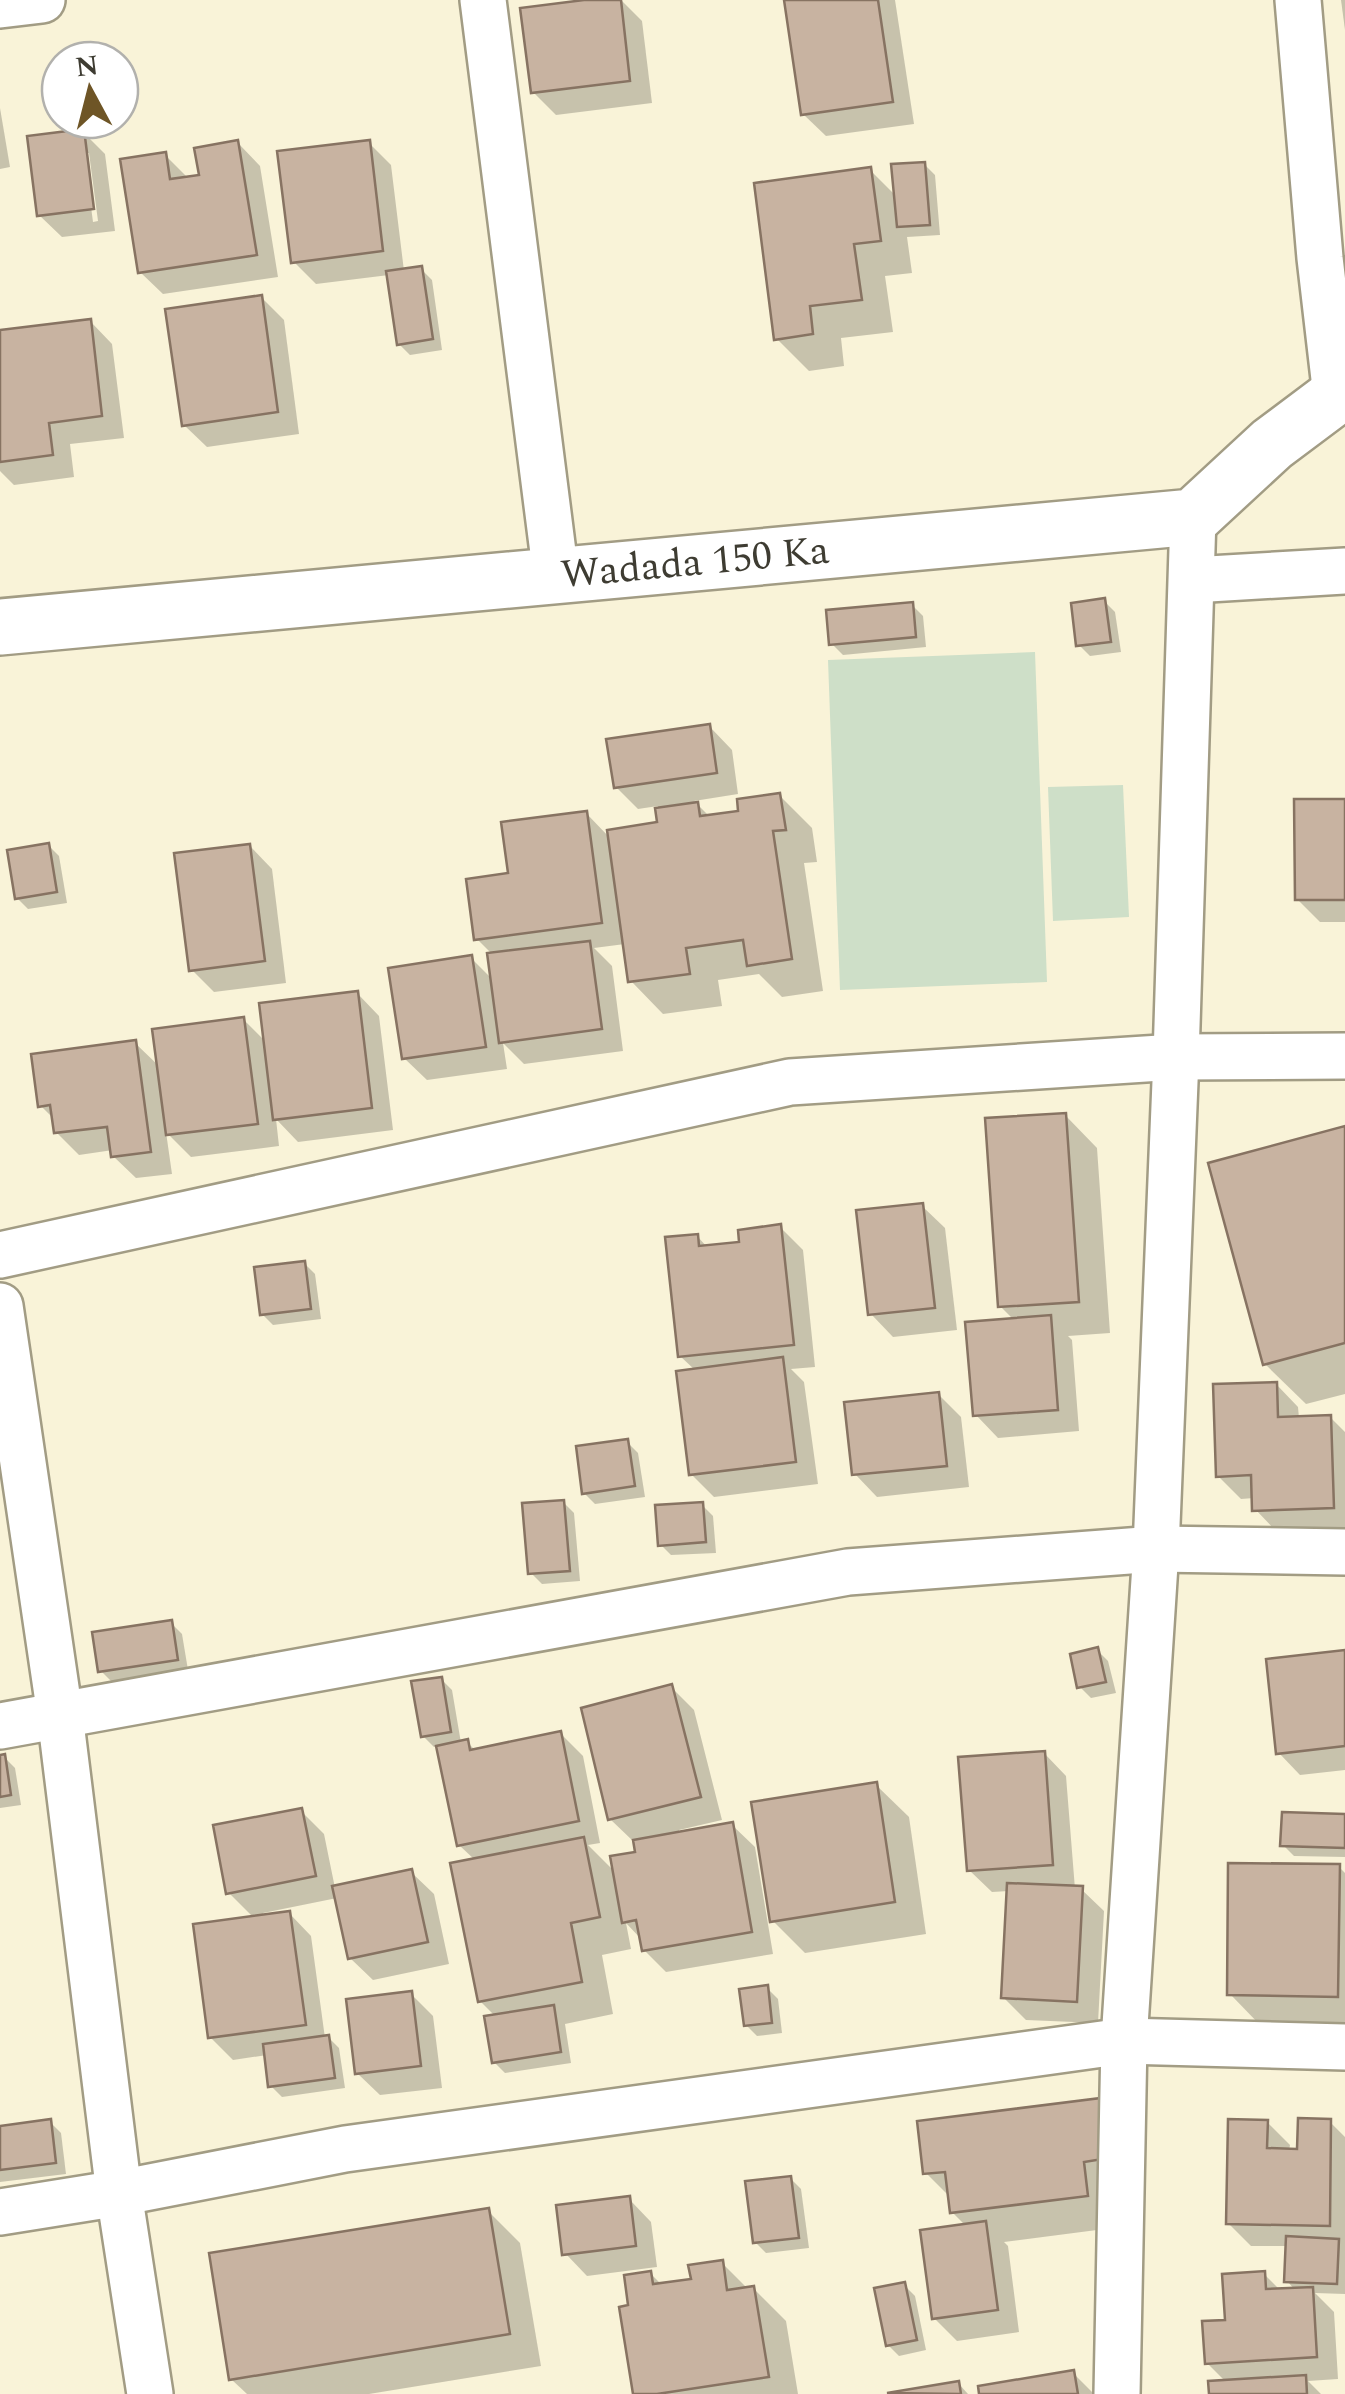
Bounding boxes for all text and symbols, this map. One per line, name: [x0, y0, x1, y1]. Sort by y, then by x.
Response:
north arrow: [40, 40, 140, 140]
text: N: [73, 44, 101, 89]
street label: Wadada 150 Ka: [558, 520, 832, 606]

